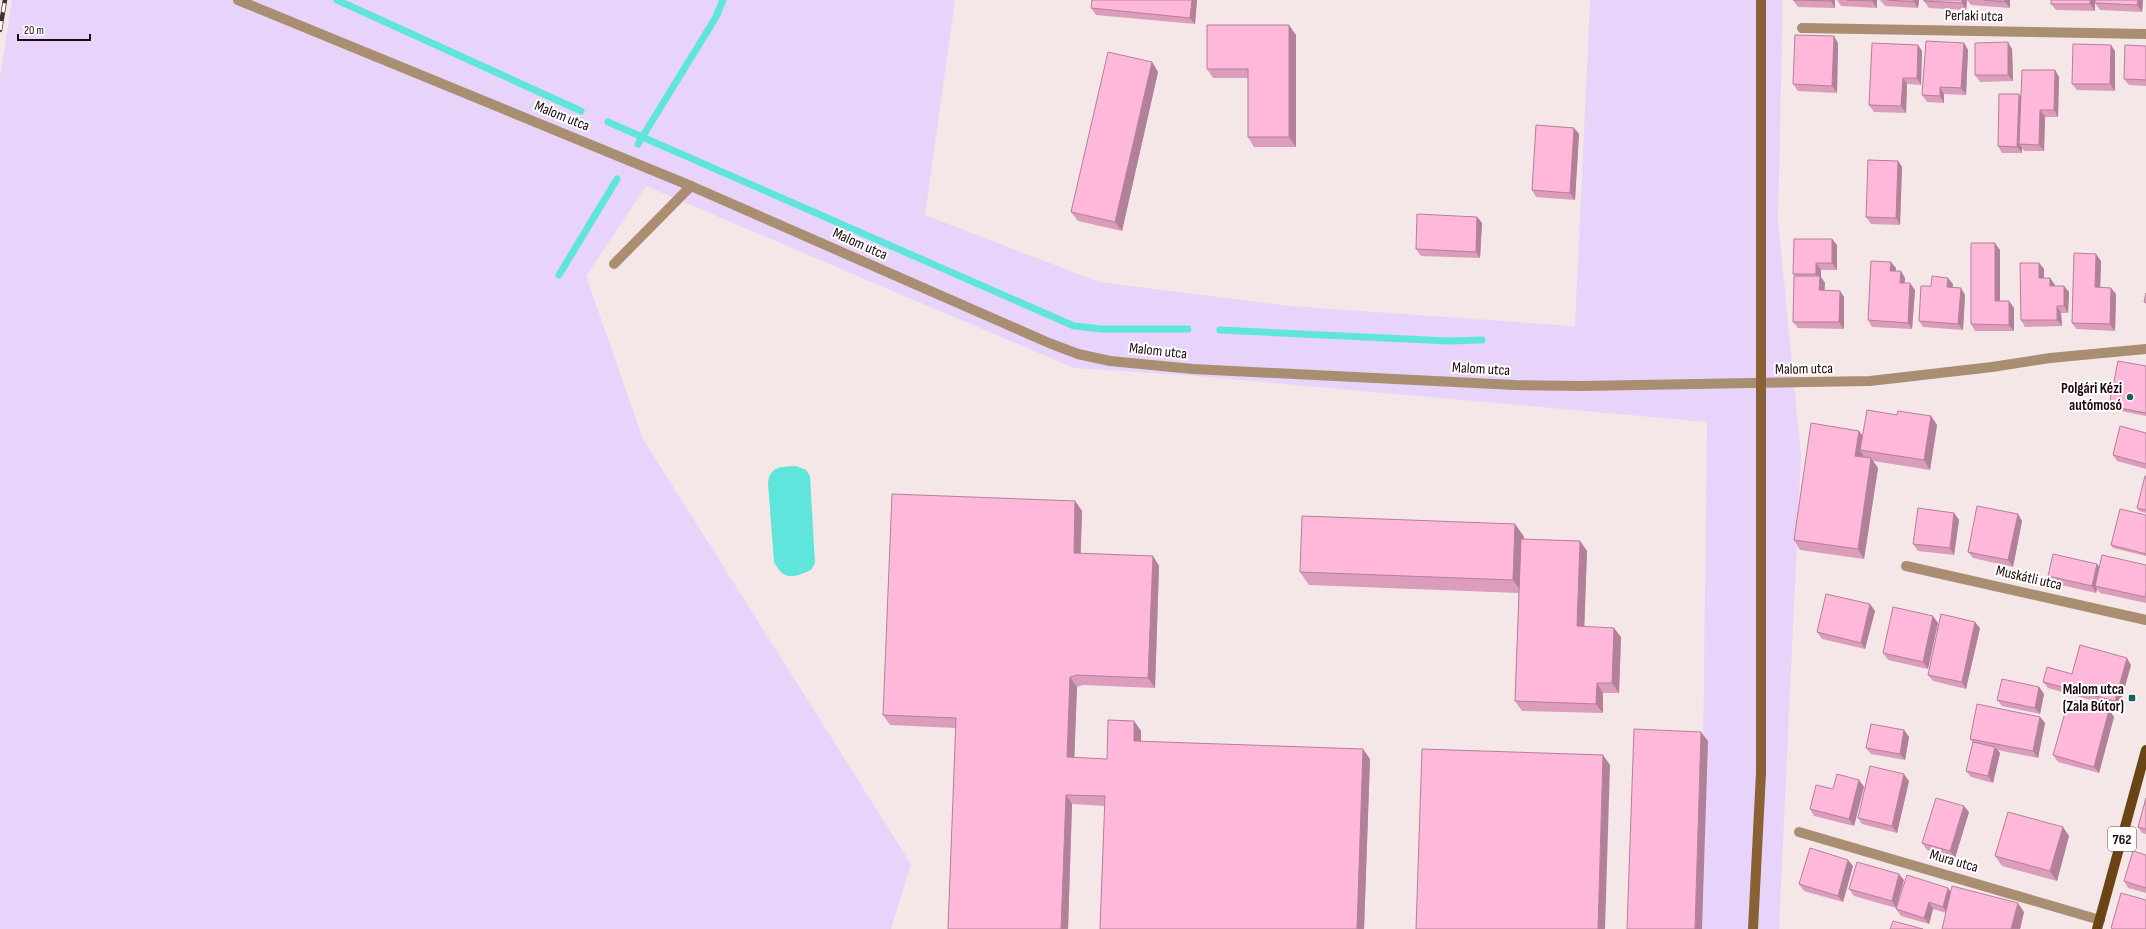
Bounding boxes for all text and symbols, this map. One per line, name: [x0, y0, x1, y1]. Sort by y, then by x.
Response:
street label: Perlaki utca: [1945, 6, 2004, 26]
scale bar: [18, 16, 90, 42]
text: 20 m: [24, 23, 44, 38]
street label: Malom utca: [532, 96, 593, 136]
street label: Malom utca: [830, 224, 891, 265]
street label: Malom utca: [1128, 339, 1188, 364]
street label: Malom utca: [1452, 358, 1511, 380]
street label: Malom utca: [1775, 359, 1833, 379]
place label: Polgári Kézi autómosó: [2061, 379, 2122, 415]
marker: Polgári Kézi autómosó: [2125, 392, 2135, 402]
street label: Muskátli utca: [1994, 561, 2064, 595]
place label: Malom utca (Zala Bútor): [2063, 680, 2124, 716]
marker: Malom utca (Zala Bútor): [2127, 693, 2137, 703]
road number: 762: [2108, 827, 2136, 851]
street label: Mura utca: [1927, 845, 1981, 877]

